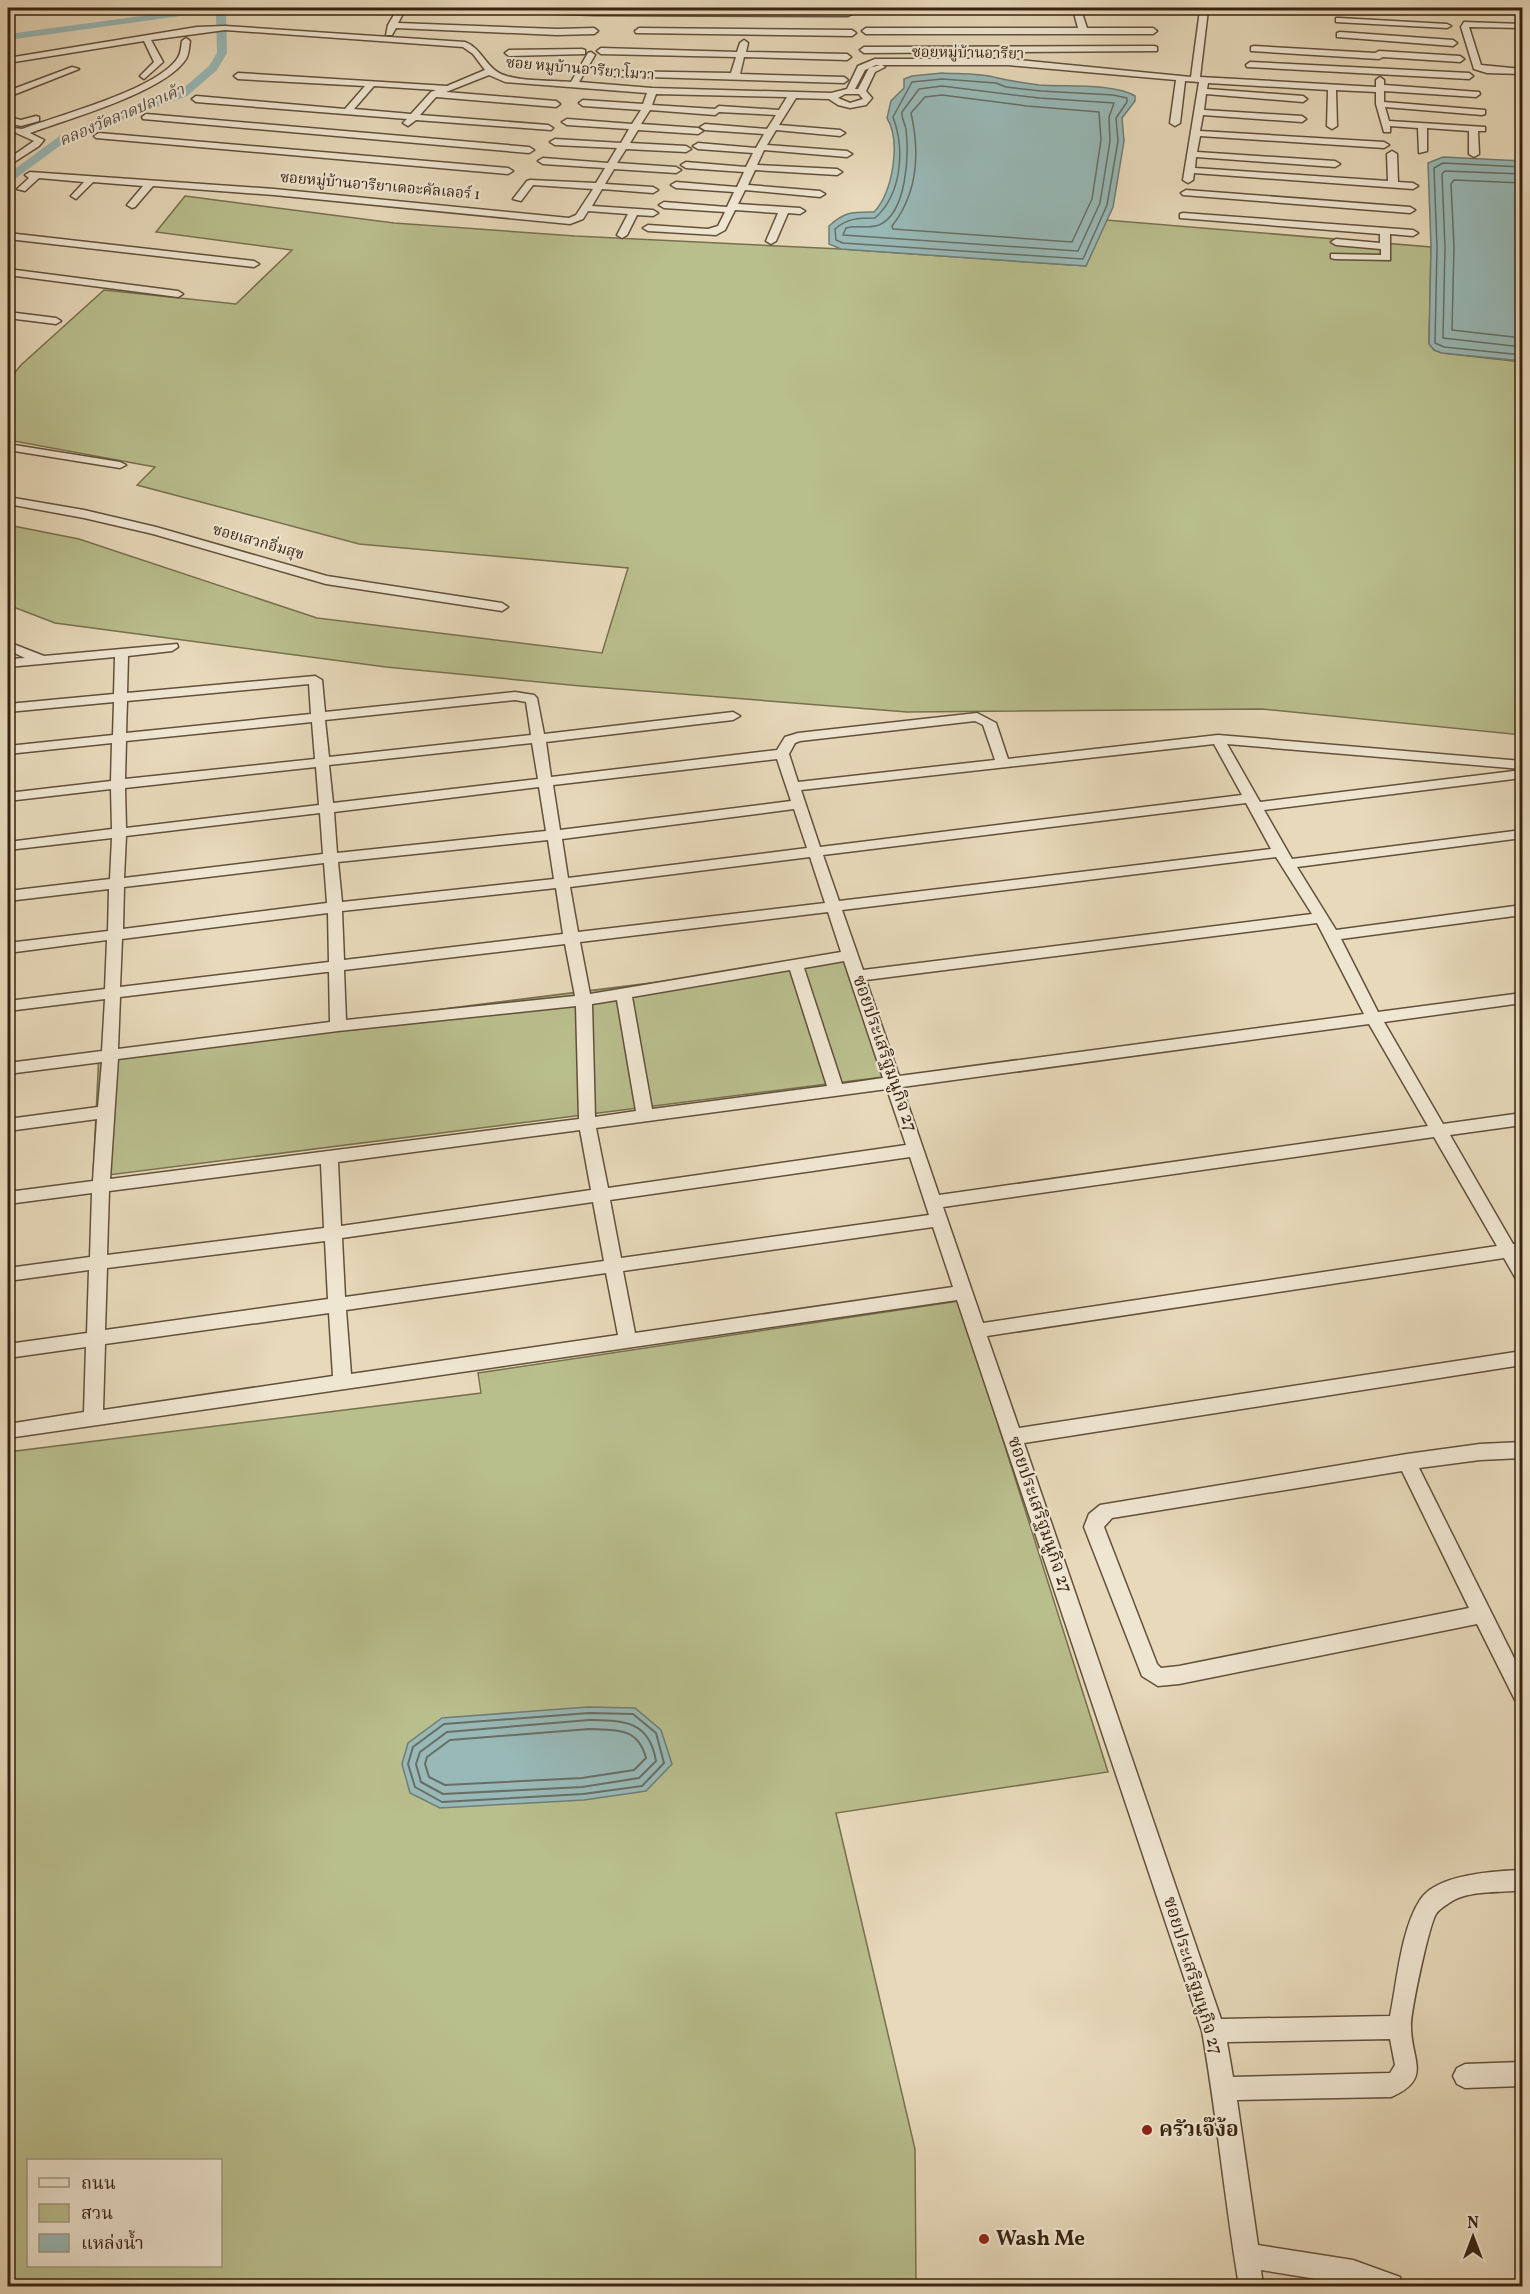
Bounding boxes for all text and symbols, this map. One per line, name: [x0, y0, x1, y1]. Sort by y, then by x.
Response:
street label: ซอยหมู่บ้านอารียา: [912, 43, 1024, 65]
street label: ซอย หมูบ้านอารียา โมวา: [505, 51, 655, 87]
water label: คลองวัดลาดปลาเค้า: [56, 79, 189, 152]
street label: ซอยหมู่บ้านอารียาเดอะคัลเลอร์ 1: [279, 167, 481, 206]
street label: ซอยเสวกอิ่มสุข: [210, 518, 307, 566]
street label: ซอยประเสริฐมนูกิจ 27: [845, 972, 923, 1136]
street label: ซอยประเสริฐมนูกิจ 27: [1000, 1433, 1078, 1597]
street label: ซอยประเสริฐมนูกิจ 27: [1156, 1894, 1228, 2058]
place label: ครัวเจ๊ง้อ: [1159, 2116, 1239, 2145]
marker: ครัวเจ๊ง้อ: [1140, 2123, 1154, 2137]
legend: [27, 2159, 222, 2267]
text: ถนน: [81, 2172, 116, 2197]
text: สวน: [81, 2202, 113, 2227]
north arrow: [1443, 2207, 1503, 2267]
text: N: [1467, 2213, 1479, 2235]
place label: Wash Me: [996, 2225, 1085, 2254]
text: แหล่งน้ำ: [81, 2229, 144, 2257]
marker: Wash Me: [977, 2232, 991, 2246]

